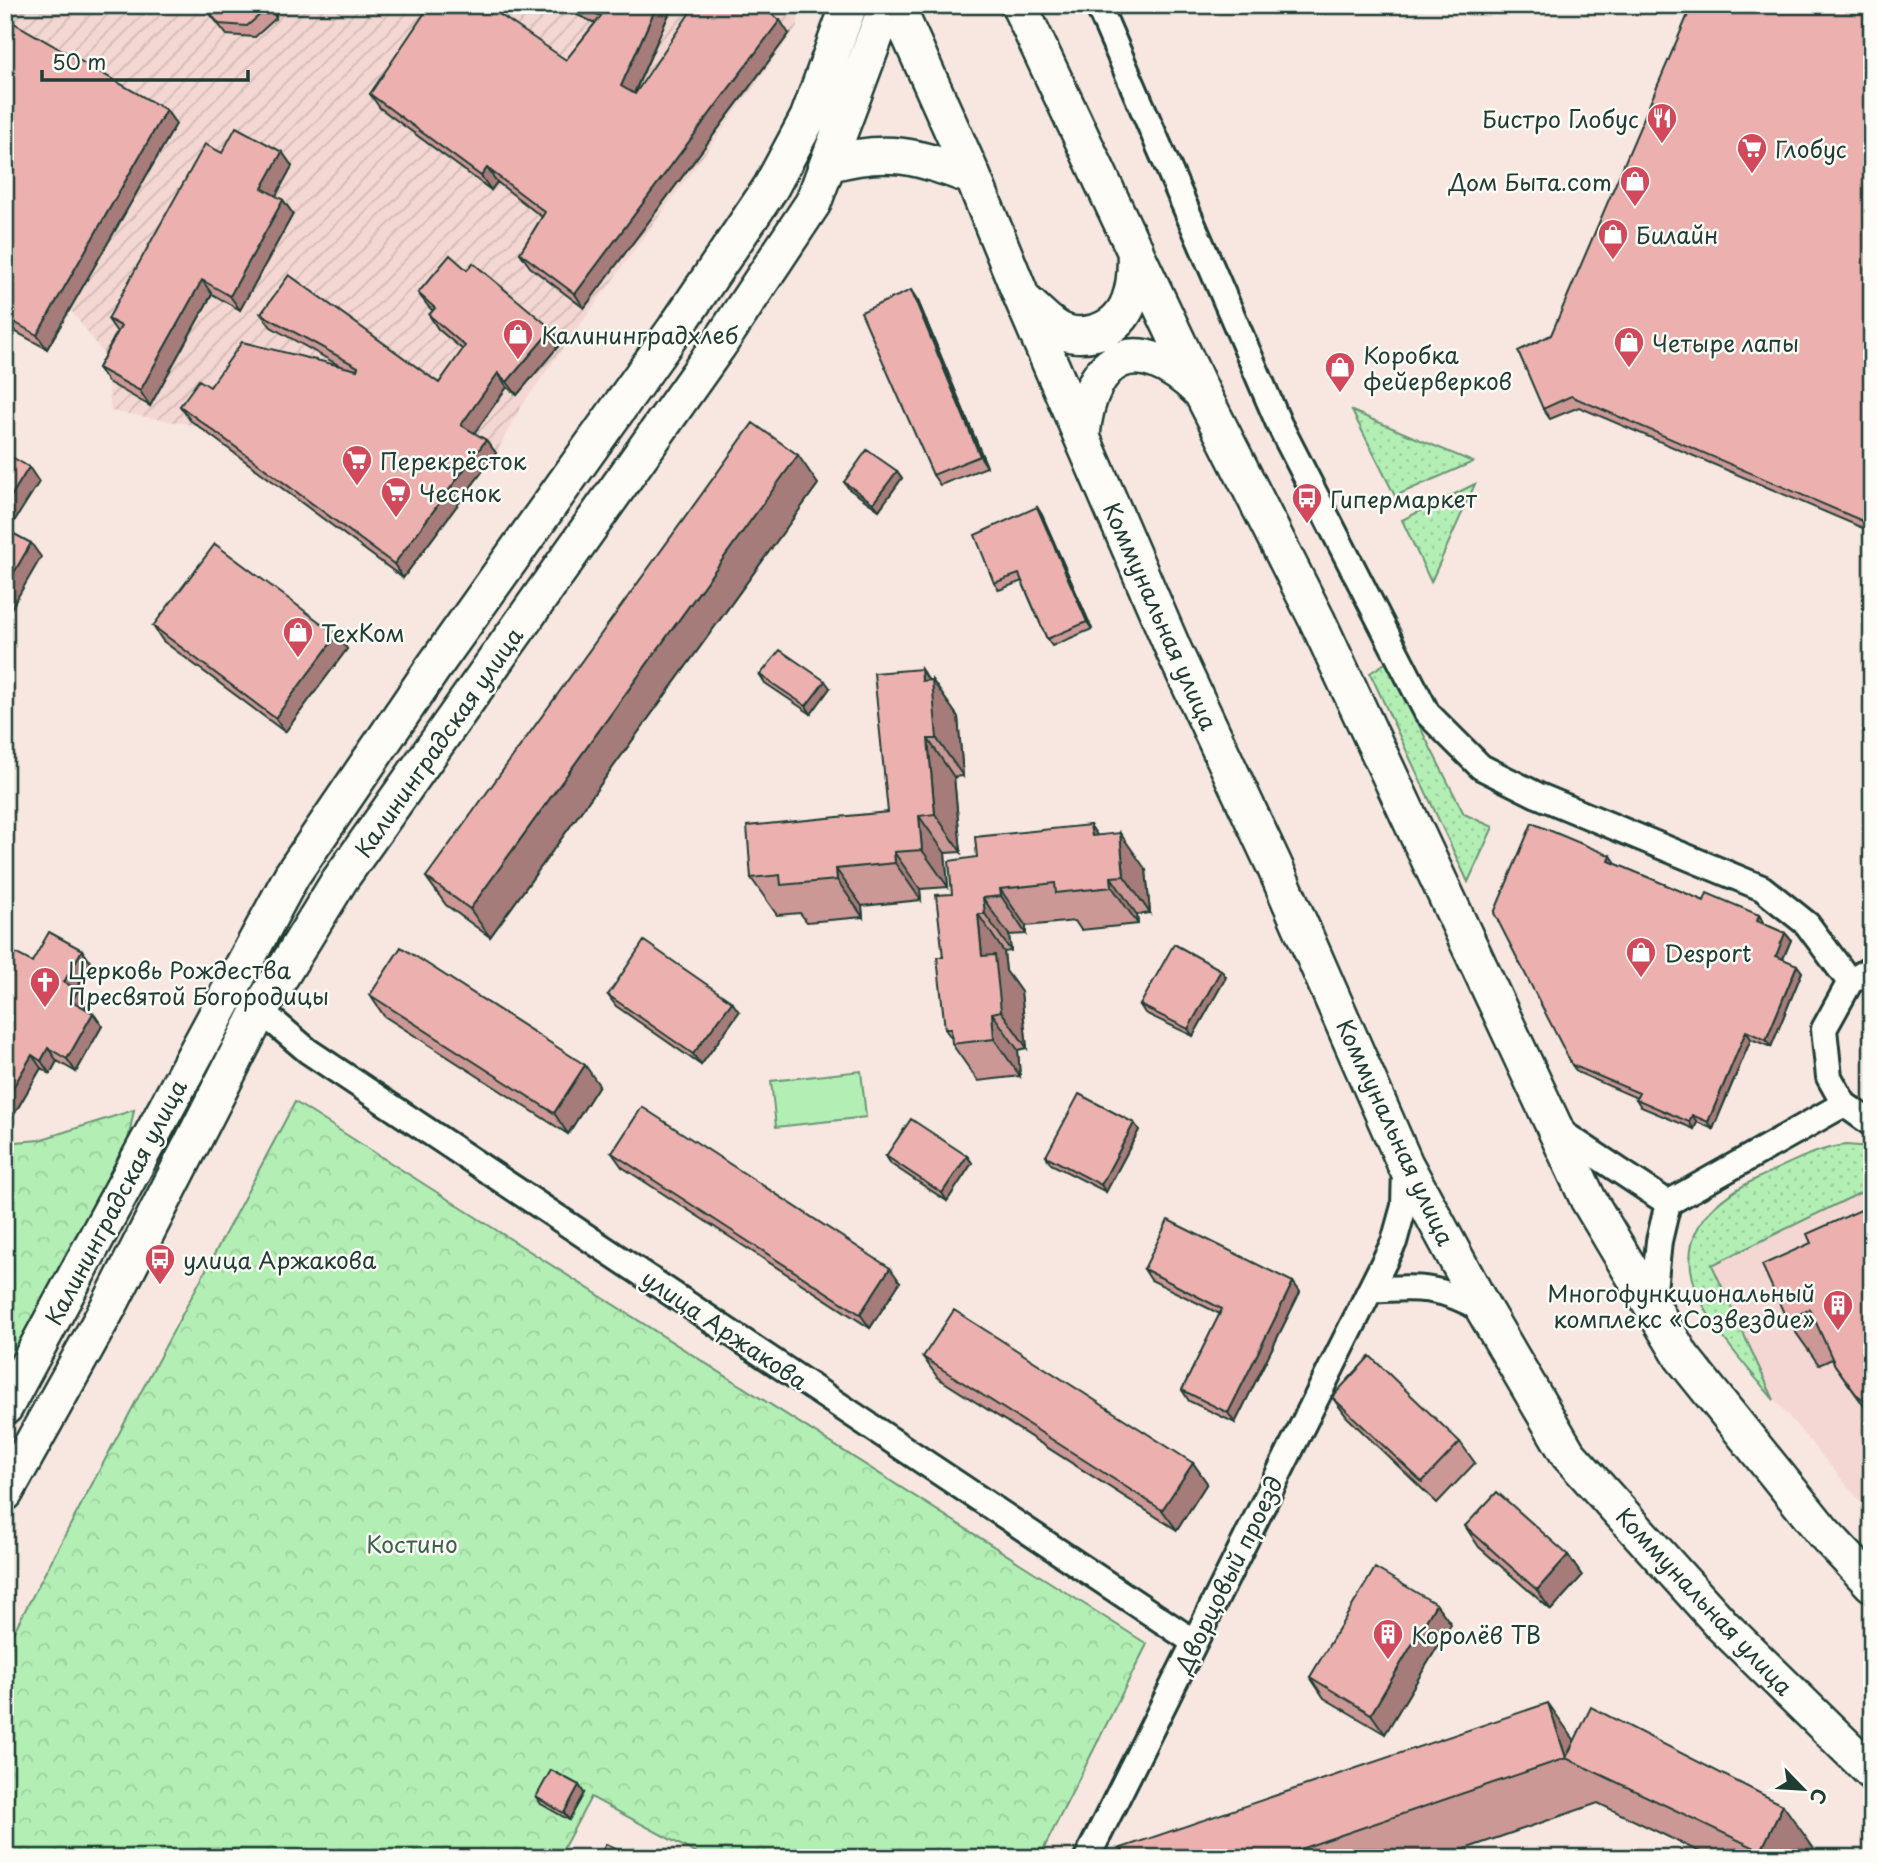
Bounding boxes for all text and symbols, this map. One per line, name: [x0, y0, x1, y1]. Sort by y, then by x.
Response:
scale bar: [42, 38, 248, 82]
text: 50 m: [52, 45, 106, 77]
place label: Бистро Глобус: [1482, 101, 1639, 136]
restaurant icon: Бистро Глобус: [1645, 101, 1679, 145]
supermarket icon: Глобус: [1735, 131, 1769, 175]
place label: Глобус: [1775, 131, 1847, 166]
place label: Дом Быта.com: [1448, 164, 1612, 199]
shop icon: Дом Быта.com: [1618, 164, 1652, 208]
shop icon: Билайн: [1596, 217, 1630, 261]
place label: Билайн: [1636, 217, 1718, 252]
shop icon: Калининградхлеб: [501, 317, 535, 361]
place label: Калининградхлеб: [541, 317, 739, 352]
shop icon: Четыре лапы: [1612, 325, 1646, 369]
place label: Четыре лапы: [1652, 325, 1799, 360]
place label: Коробка фейерверков: [1363, 337, 1512, 398]
shop icon: Коробка фейерверков: [1323, 350, 1357, 394]
supermarket icon: Перекрёсток: [340, 443, 374, 487]
place label: Перекрёсток: [380, 443, 527, 478]
supermarket icon: Чеснок: [379, 475, 413, 519]
place label: Чеснок: [419, 475, 501, 510]
bus stop icon: Гипермаркет: [1290, 481, 1324, 525]
place label: Гипермаркет: [1330, 481, 1478, 516]
street label: Коммунальная улица: [1095, 497, 1227, 736]
shop icon: ТехКом: [281, 615, 315, 659]
place label: ТехКом: [321, 615, 405, 650]
street label: Калининградская улица: [345, 619, 531, 864]
shop icon: Desport: [1624, 935, 1658, 979]
place label: Desport: [1664, 935, 1751, 970]
place label: Церковь Рождества Пресвятой Богородицы: [68, 952, 329, 1013]
church icon: Церковь Рождества Пресвятой Богородицы: [28, 965, 62, 1009]
street label: Коммунальная улица: [1328, 1013, 1464, 1251]
street label: Калининградская улица: [35, 1072, 195, 1331]
bus stop icon: улица Аржакова: [143, 1242, 177, 1286]
place label: улица Аржакова: [183, 1242, 377, 1277]
street label: улица Аржакова: [635, 1260, 816, 1398]
place label: Многофункциональный комплекс «Созвездие»: [1547, 1275, 1815, 1336]
building icon: Многофункциональный комплекс «Созвездие»: [1821, 1288, 1855, 1332]
street label: Дворцовый проезд: [1165, 1470, 1291, 1679]
street label: Коммунальная улица: [1608, 1499, 1802, 1703]
park label: Костино: [366, 1526, 458, 1561]
building icon: Королёв ТВ: [1371, 1617, 1405, 1661]
place label: Королёв ТВ: [1411, 1617, 1541, 1652]
north arrow: [1769, 1755, 1839, 1825]
text: С: [1804, 1784, 1835, 1809]

